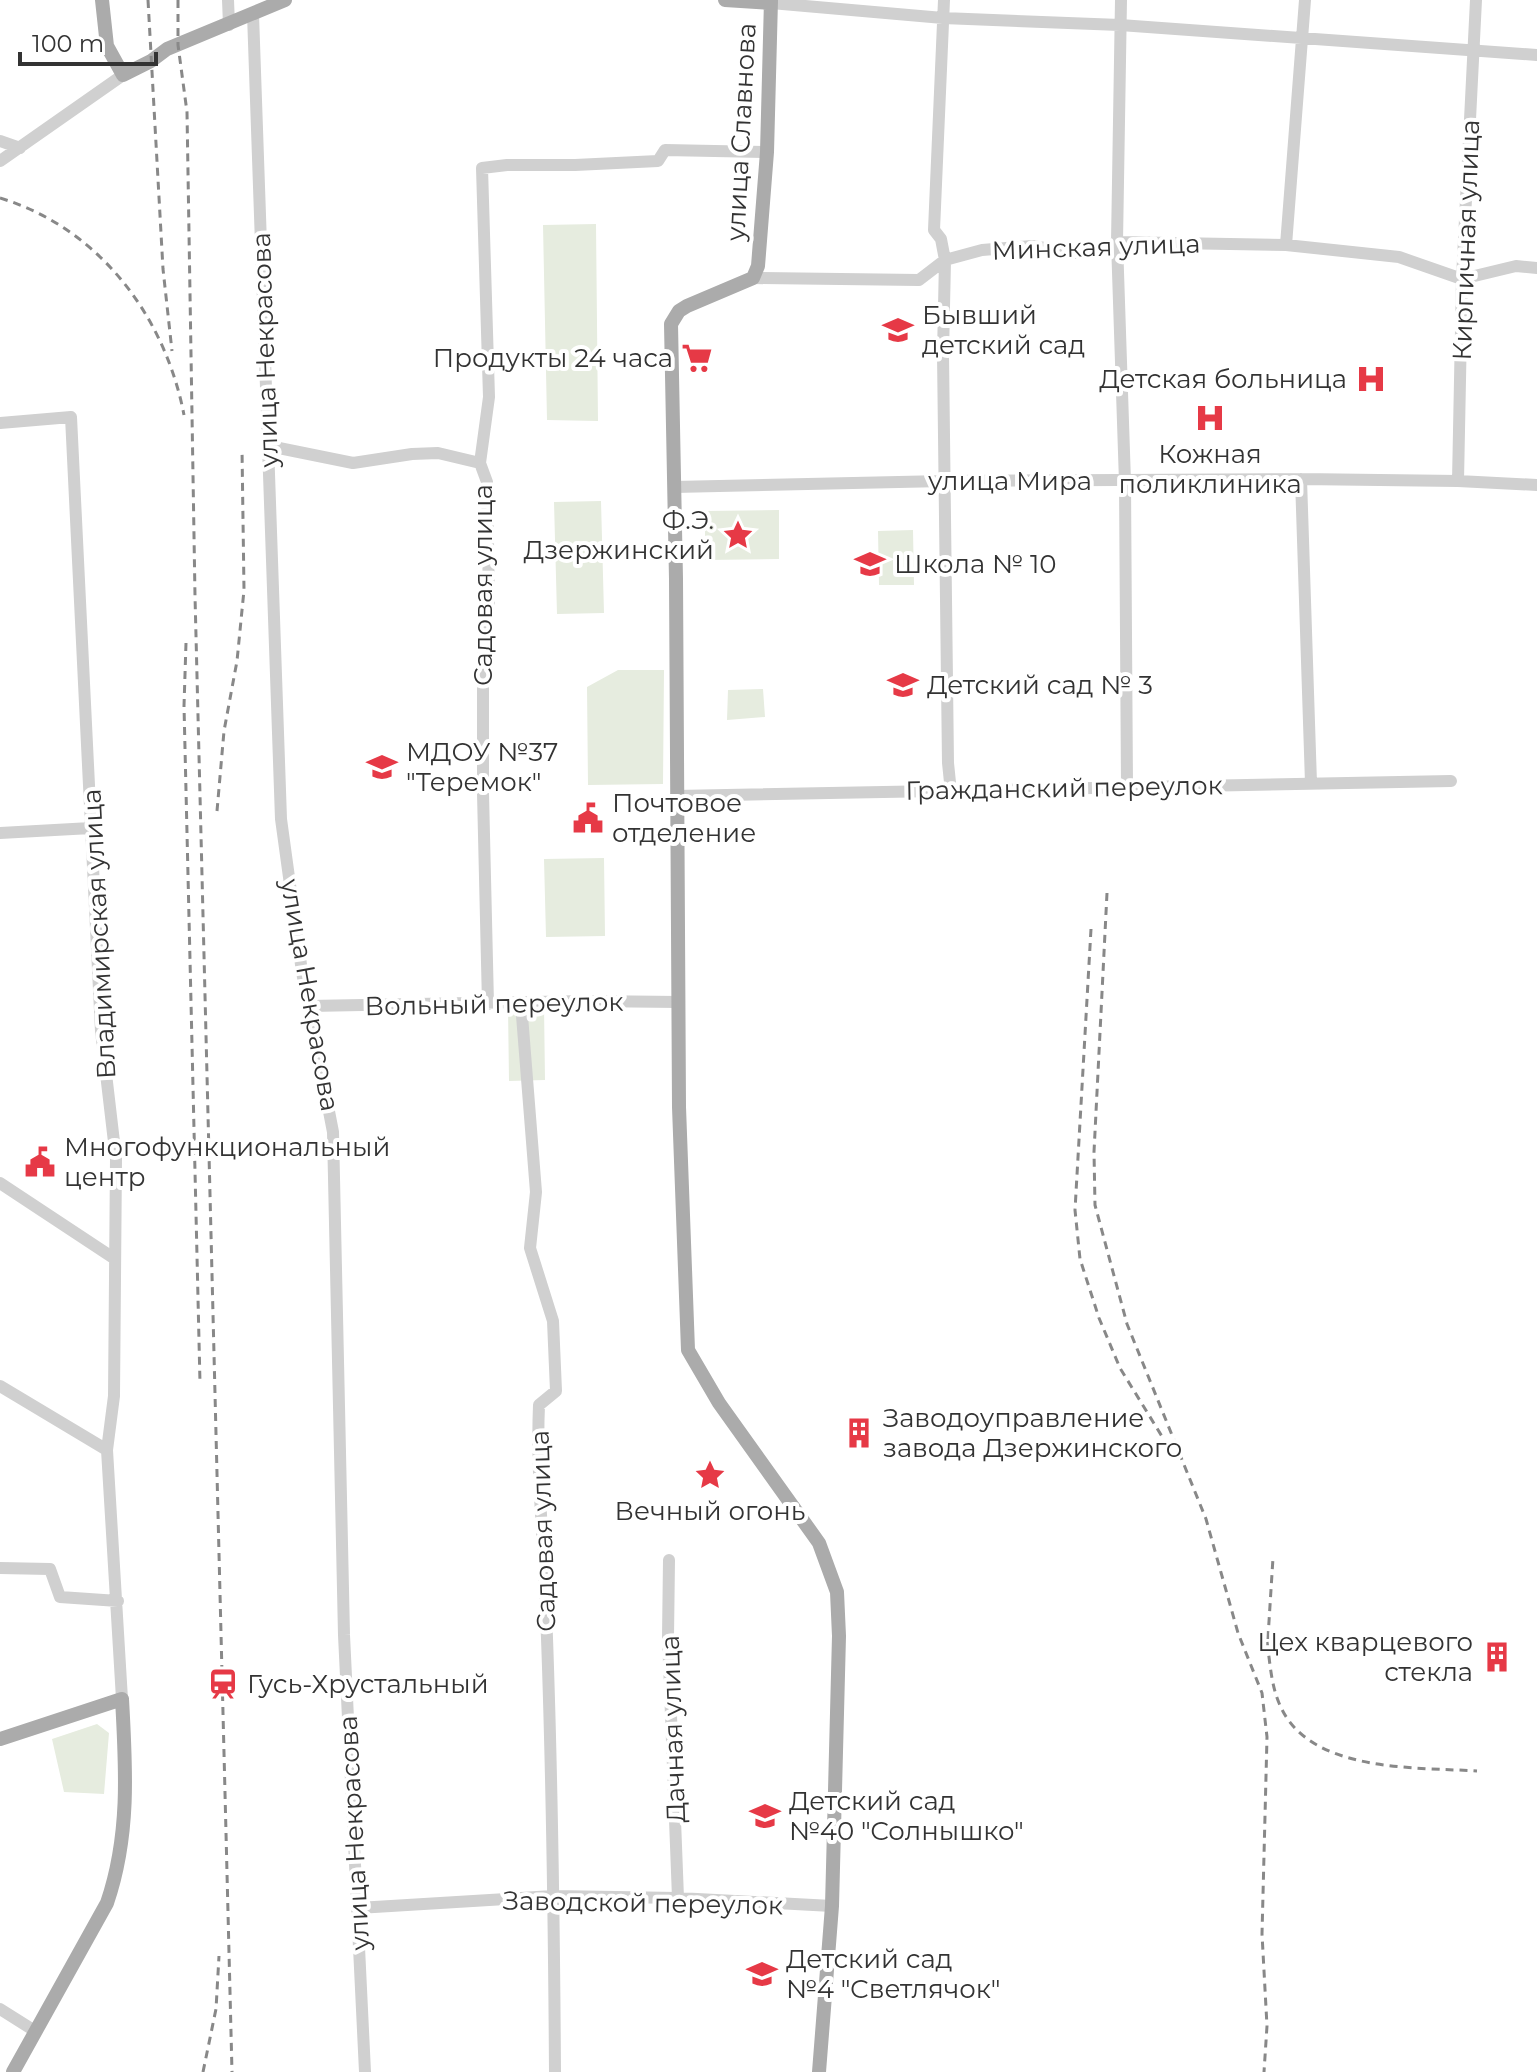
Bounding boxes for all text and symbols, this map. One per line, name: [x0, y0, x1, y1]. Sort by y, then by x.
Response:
scale bar: [20, 16, 156, 66]
street label: улица Славнова: [719, 22, 763, 243]
text: 100 m: [32, 29, 104, 58]
street label: Кирпичная улица: [1446, 119, 1486, 361]
street label: Минская улица: [991, 227, 1201, 267]
street label: улица Некрасова: [245, 232, 285, 469]
place label: Бывший детский сад: [922, 299, 1085, 361]
school or university icon: Бывший детский сад: [881, 313, 915, 347]
supermarket icon: Продукты 24 часа: [680, 341, 714, 375]
place label: Продукты 24 часа: [433, 342, 673, 374]
hospital icon: Детская больница: [1354, 362, 1388, 396]
place label: Детская больница: [1099, 363, 1347, 395]
hospital icon: Кожная поликлиника: [1193, 401, 1227, 435]
place label: Кожная поликлиника: [1118, 438, 1302, 500]
street label: улица Мира: [927, 465, 1092, 497]
street label: Садовая улица: [467, 484, 499, 686]
place label: Ф.Э. Дзержинский: [524, 504, 714, 566]
place icon: Ф.Э. Дзержинский: [721, 518, 755, 552]
school or university icon: Школа № 10: [853, 547, 887, 581]
place label: Школа № 10: [894, 548, 1057, 580]
school or university icon: Детский сад № 3: [886, 668, 920, 702]
place label: Детский сад № 3: [927, 669, 1153, 701]
place label: МДОУ №37 "Теремок": [406, 736, 558, 798]
school or university icon: МДОУ №37 "Теремок": [365, 750, 399, 784]
street label: Гражданский переулок: [905, 769, 1223, 807]
place label: Почтовое отделение: [612, 787, 756, 849]
street label: Владимирская улица: [75, 788, 123, 1080]
public building icon: Почтовое отделение: [571, 801, 605, 835]
street label: улица Некрасова: [274, 875, 346, 1114]
street label: Вольный переулок: [364, 986, 624, 1022]
place label: Многофункциональный центр: [64, 1131, 390, 1193]
public building icon: Многофункциональный центр: [23, 1145, 57, 1179]
place label: Заводоуправление завода Дзержинского: [883, 1402, 1182, 1464]
building icon: Заводоуправление завода Дзержинского: [842, 1416, 876, 1450]
street label: Садовая улица: [523, 1430, 563, 1632]
place icon: Вечный огонь: [693, 1458, 727, 1492]
place label: Вечный огонь: [615, 1495, 805, 1527]
place label: Цех кварцевого стекла: [1257, 1626, 1473, 1688]
street label: Дачная улица: [654, 1635, 692, 1823]
building icon: Цех кварцевого стекла: [1480, 1640, 1514, 1674]
station icon: Гусь-Хрустальный: [206, 1667, 240, 1701]
place label: Гусь-Хрустальный: [247, 1668, 489, 1700]
street label: улица Некрасова: [332, 1715, 376, 1952]
place label: Детский сад №40 "Солнышко": [789, 1785, 1024, 1847]
school or university icon: Детский сад №40 "Солнышко": [748, 1799, 782, 1833]
street label: Заводской переулок: [503, 1885, 783, 1921]
place label: Детский сад №4 "Светлячок": [786, 1943, 1001, 2005]
school or university icon: Детский сад №4 "Светлячок": [745, 1957, 779, 1991]

